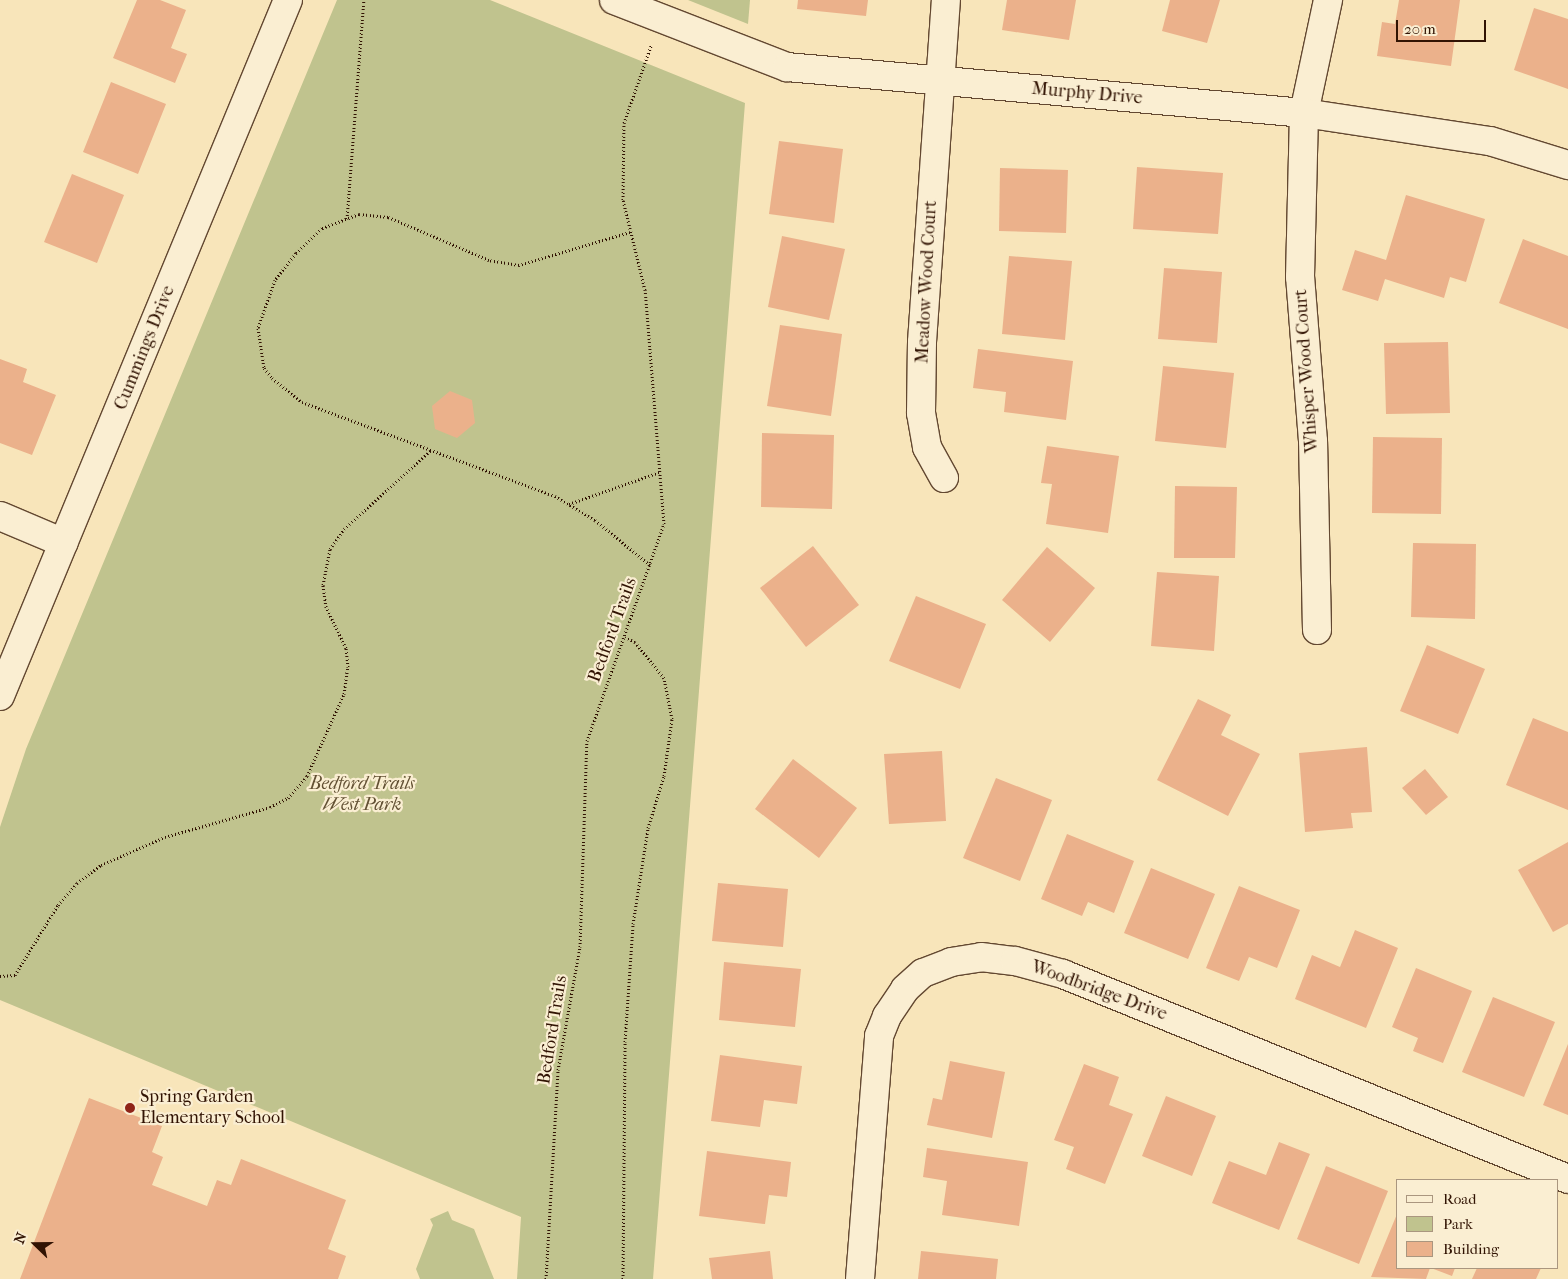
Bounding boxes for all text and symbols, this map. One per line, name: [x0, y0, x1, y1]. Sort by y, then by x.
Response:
scale bar: [1398, 10, 1488, 42]
text: 20 m: [1404, 20, 1436, 38]
street label: Murphy Drive: [1031, 78, 1143, 110]
street label: Meadow Wood Court: [912, 200, 942, 364]
street label: Cummings Drive: [110, 283, 180, 413]
street label: Whisper Wood Court: [1291, 289, 1323, 453]
street label: Bedford Trails: [584, 575, 642, 685]
park label: Bedford Trails West Park: [309, 774, 415, 816]
street label: Woodbridge Drive: [1028, 956, 1170, 1026]
street label: Bedford Trails: [534, 974, 572, 1086]
place label: Spring Garden Elementary School: [140, 1087, 285, 1130]
marker: Spring Garden Elementary School: [124, 1102, 136, 1114]
legend: [1396, 1179, 1558, 1269]
text: Road: [1443, 1190, 1476, 1208]
text: Park: [1443, 1215, 1473, 1233]
north arrow: [10, 1219, 60, 1269]
text: N: [11, 1230, 30, 1246]
text: Building: [1443, 1240, 1499, 1258]

